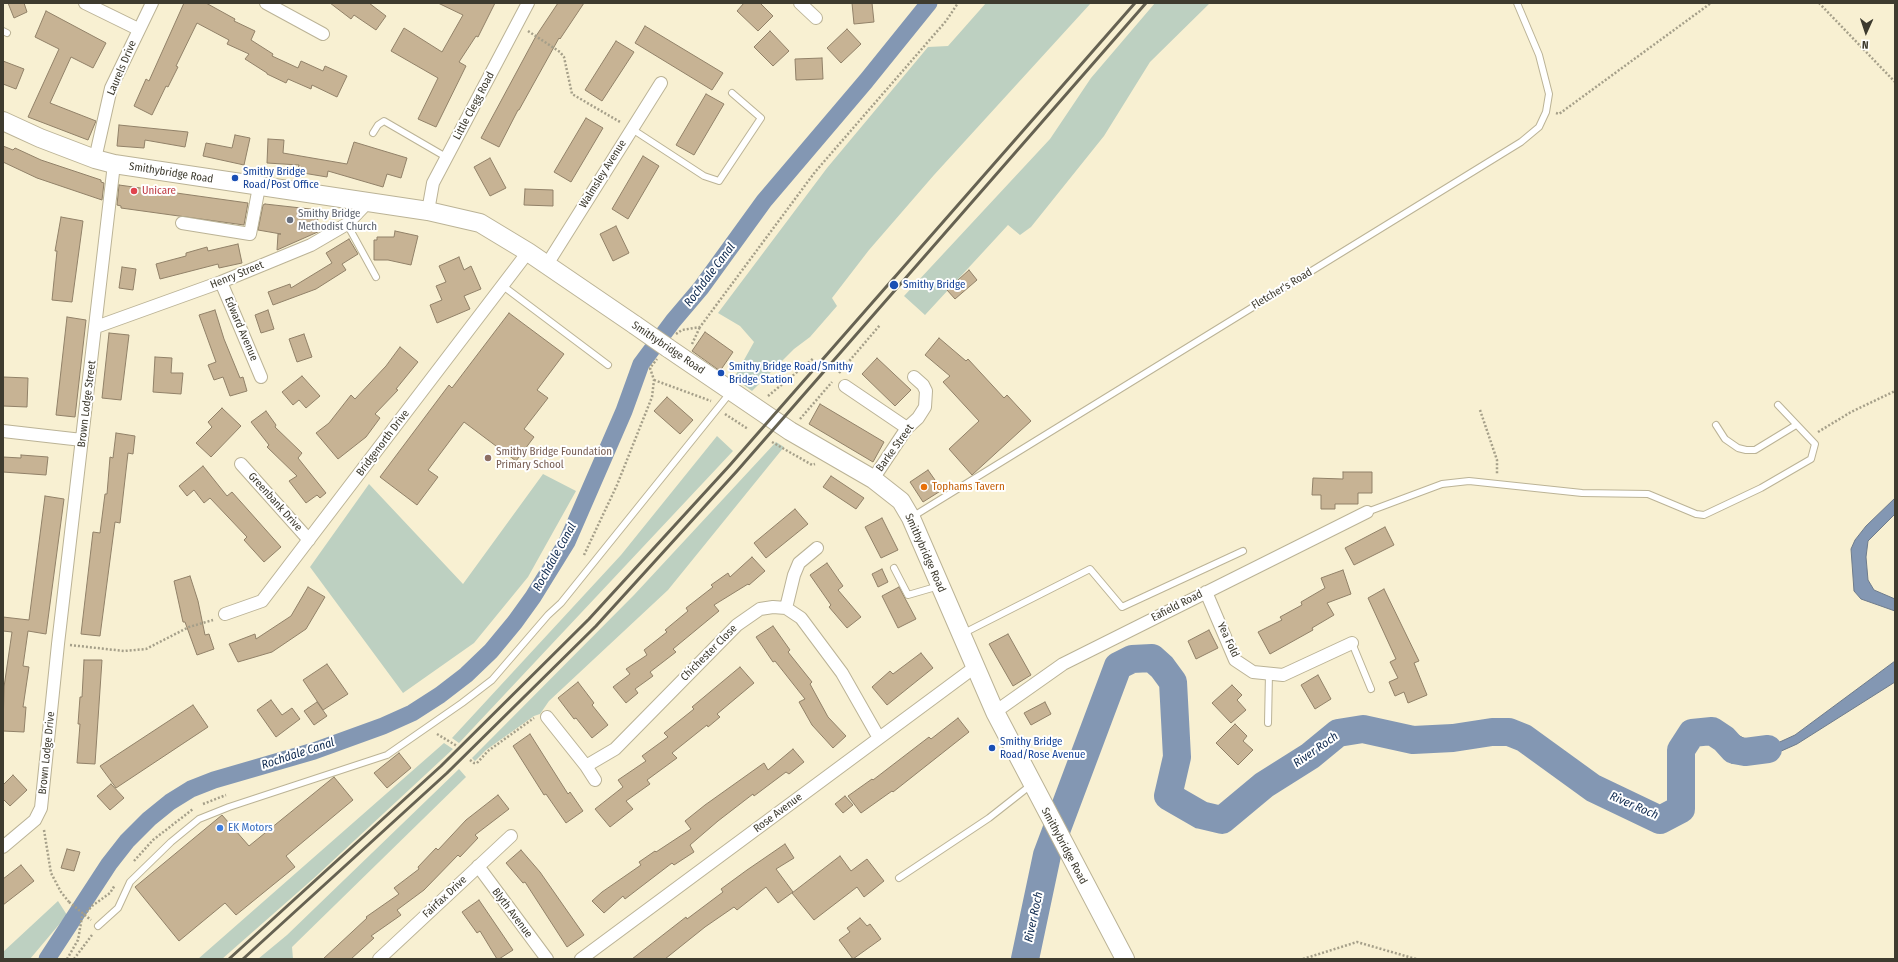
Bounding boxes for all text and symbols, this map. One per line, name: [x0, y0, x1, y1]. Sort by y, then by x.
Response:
north arrow: [1846, 12, 1886, 52]
text: N: [1862, 38, 1869, 51]
street label: Laurels Drive: [105, 39, 139, 97]
street label: Little Clegg Road: [451, 70, 497, 142]
street label: Walmsley Avenue: [577, 137, 629, 211]
street label: Smithybridge Road: [128, 160, 214, 186]
place label: Smithy Bridge Road/Post Office: [243, 165, 319, 191]
marker: Smithy Bridge Road/Post Office: [230, 173, 240, 183]
place label: Unicare: [142, 184, 176, 198]
marker: Unicare: [129, 186, 139, 196]
place label: Smithy Bridge Methodist Church: [298, 207, 377, 233]
marker: Smithy Bridge Methodist Church: [285, 215, 295, 225]
water label: Rochdale Canal: [681, 240, 739, 310]
street label: Henry Street: [208, 258, 266, 292]
street label: Fletcher's Road: [1249, 266, 1315, 312]
place label: Smithy Bridge: [903, 278, 965, 292]
marker: Smithy Bridge: [888, 279, 900, 291]
street label: Edward Avenue: [222, 295, 260, 363]
street label: Smithybridge Road: [629, 319, 707, 377]
street label: Brown Lodge Street: [75, 360, 99, 448]
place label: Smithy Bridge Road/Smithy Bridge Station: [729, 360, 853, 386]
marker: Smithy Bridge Road/Smithy Bridge Station: [716, 368, 726, 378]
street label: Bridgenorth Drive: [354, 407, 412, 479]
street label: Barke Street: [873, 422, 917, 474]
place label: Smithy Bridge Foundation Primary School: [496, 445, 612, 471]
marker: Smithy Bridge Foundation Primary School: [483, 453, 493, 463]
street label: Greenbank Drive: [245, 470, 305, 534]
place label: Tophams Tavern: [932, 480, 1005, 494]
marker: Tophams Tavern: [919, 482, 929, 492]
street label: Smithybridge Road: [902, 511, 948, 595]
water label: Rochdale Canal: [530, 520, 580, 594]
street label: Eafield Road: [1149, 587, 1205, 625]
street label: Yea Fold: [1214, 620, 1242, 660]
street label: Chichester Close: [678, 622, 740, 684]
street label: Brown Lodge Drive: [36, 711, 58, 795]
water label: River Roch: [1291, 729, 1341, 771]
water label: Rochdale Canal: [260, 735, 336, 773]
place label: Smithy Bridge Road/Rose Avenue: [1000, 735, 1085, 761]
marker: Smithy Bridge Road/Rose Avenue: [987, 743, 997, 753]
water label: River Roch: [1608, 789, 1660, 823]
street label: Rose Avenue: [751, 790, 805, 836]
street label: Smithybridge Road: [1038, 805, 1090, 887]
place label: EK Motors: [228, 821, 273, 835]
marker: EK Motors: [215, 823, 225, 833]
street label: Fairfax Drive: [420, 873, 470, 921]
street label: Blyth Avenue: [489, 886, 535, 940]
water label: River Roch: [1022, 890, 1046, 944]

